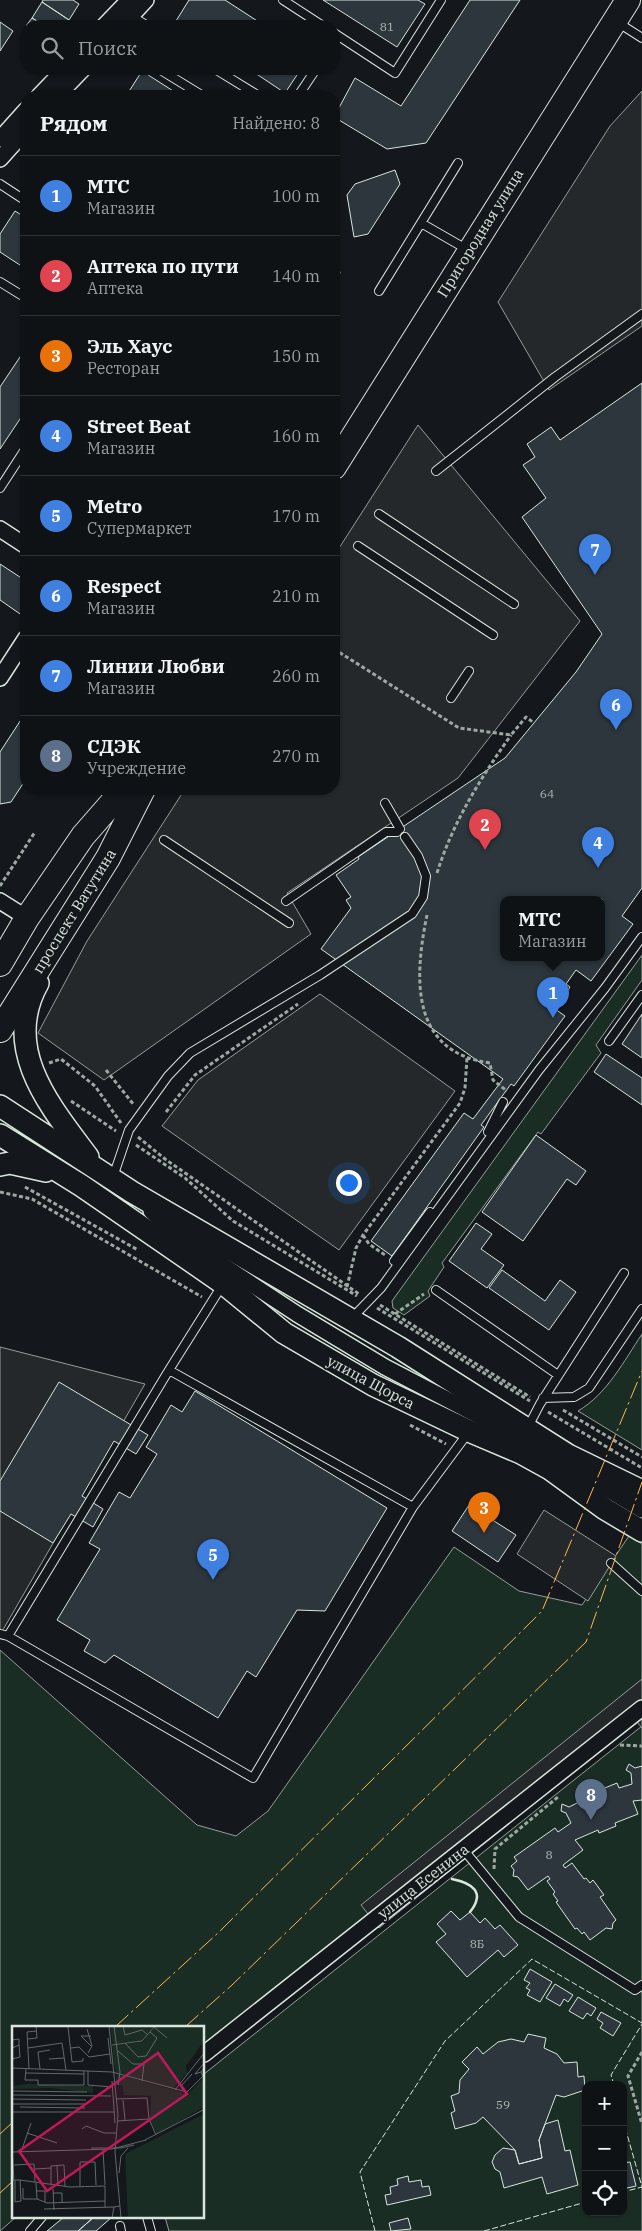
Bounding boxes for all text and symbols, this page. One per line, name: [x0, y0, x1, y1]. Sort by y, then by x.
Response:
house number: 81: [380, 19, 394, 34]
search box: [20, 20, 340, 75]
icon: search: [38, 34, 66, 62]
text: Поиск: [78, 36, 137, 60]
text: Рядом: [40, 109, 108, 137]
text: Найдено: 8: [232, 113, 320, 133]
street label: Пригородная улица: [433, 165, 527, 301]
text: МТС: [87, 174, 130, 198]
text: 1: [51, 186, 61, 206]
text: 100 m: [272, 186, 320, 206]
text: Магазин: [87, 198, 155, 218]
text: Аптека по пути: [87, 254, 239, 278]
text: 2: [51, 266, 61, 286]
text: 140 m: [272, 266, 320, 286]
text: Аптека: [87, 278, 143, 298]
text: Эль Хаус: [87, 334, 172, 358]
text: 3: [51, 346, 61, 366]
text: 150 m: [272, 346, 320, 366]
text: Ресторан: [87, 358, 160, 378]
text: Street Beat: [87, 414, 191, 438]
text: 4: [51, 426, 61, 446]
text: 160 m: [272, 426, 320, 446]
text: Магазин: [87, 438, 155, 458]
text: Metro: [87, 494, 142, 518]
text: 5: [51, 506, 61, 526]
text: 170 m: [272, 506, 320, 526]
text: Супермаркет: [87, 518, 192, 538]
pin: 7: [579, 534, 611, 575]
text: Respect: [87, 574, 161, 598]
text: 6: [51, 586, 61, 606]
text: 210 m: [272, 586, 320, 606]
text: Магазин: [87, 598, 155, 618]
text: Линии Любви: [87, 654, 225, 678]
text: 7: [51, 666, 61, 686]
text: 260 m: [272, 666, 320, 686]
text: Магазин: [87, 678, 155, 698]
pin: 6: [600, 689, 632, 730]
text: СДЭК: [87, 734, 141, 758]
text: 8: [51, 746, 61, 766]
text: 270 m: [272, 746, 320, 766]
text: Учреждение: [87, 758, 186, 778]
house number: 64: [540, 786, 554, 801]
pin: 2: [469, 809, 501, 850]
pin: 4: [582, 827, 614, 868]
street label: проспект Ватутина: [28, 845, 120, 977]
popup: [500, 896, 605, 961]
text: МТС: [518, 907, 561, 931]
text: Магазин: [518, 931, 587, 951]
pin: 1: [537, 977, 569, 1018]
your location: [336, 1170, 362, 1196]
street label: улица Щорса: [324, 1351, 418, 1413]
pin: 3: [468, 1492, 500, 1533]
pin: 5: [197, 1539, 229, 1580]
pin: 8: [575, 1779, 607, 1820]
street label: улица Есенина: [373, 1839, 473, 1923]
house number: 8: [545, 1847, 553, 1862]
house number: 8Б: [470, 1936, 484, 1951]
inset map: [12, 2026, 205, 2218]
map controls: [582, 2081, 627, 2216]
button: +: [582, 2081, 627, 2126]
house number: 59: [496, 2097, 510, 2112]
button: −: [582, 2126, 627, 2171]
button: locate: [582, 2171, 627, 2216]

